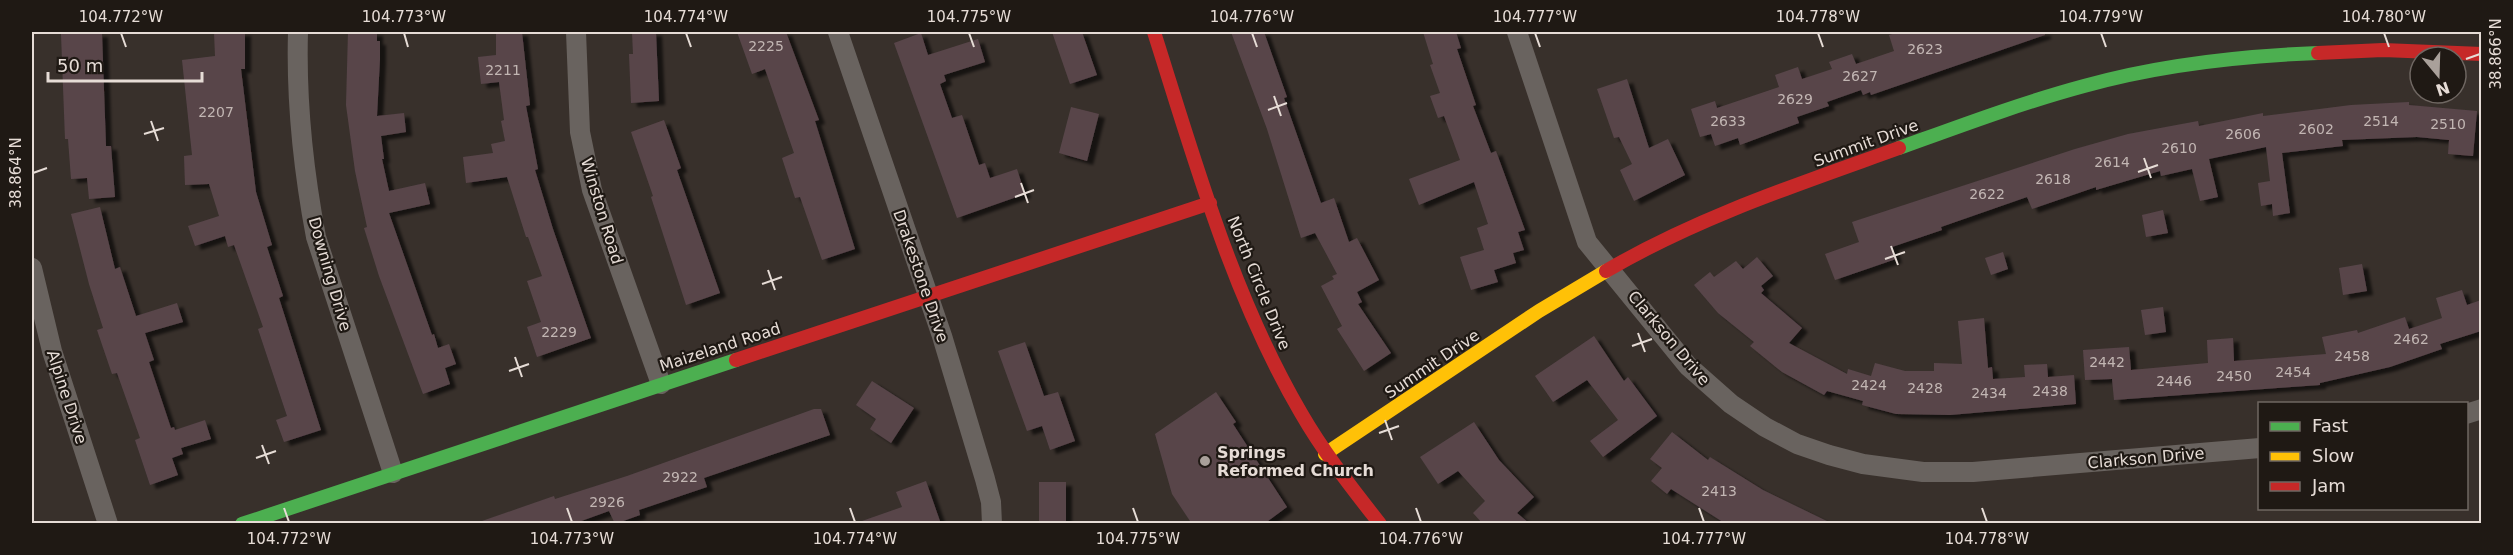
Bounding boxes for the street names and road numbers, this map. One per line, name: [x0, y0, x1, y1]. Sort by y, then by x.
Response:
street label: Summit Drive: [1811, 115, 1921, 171]
street label: Winston Road: [577, 156, 627, 266]
street label: Drakestone Drive: [889, 207, 953, 345]
street label: North Circle Drive: [1223, 213, 1295, 353]
street label: Downing Drive: [305, 215, 355, 333]
street label: Clarkson Drive: [1624, 287, 1714, 389]
street label: Maizeland Road: [657, 318, 783, 376]
street label: Summit Drive: [1381, 325, 1483, 403]
street label: Alpine Drive: [43, 348, 91, 446]
street label: Clarkson Drive: [2087, 443, 2205, 473]

